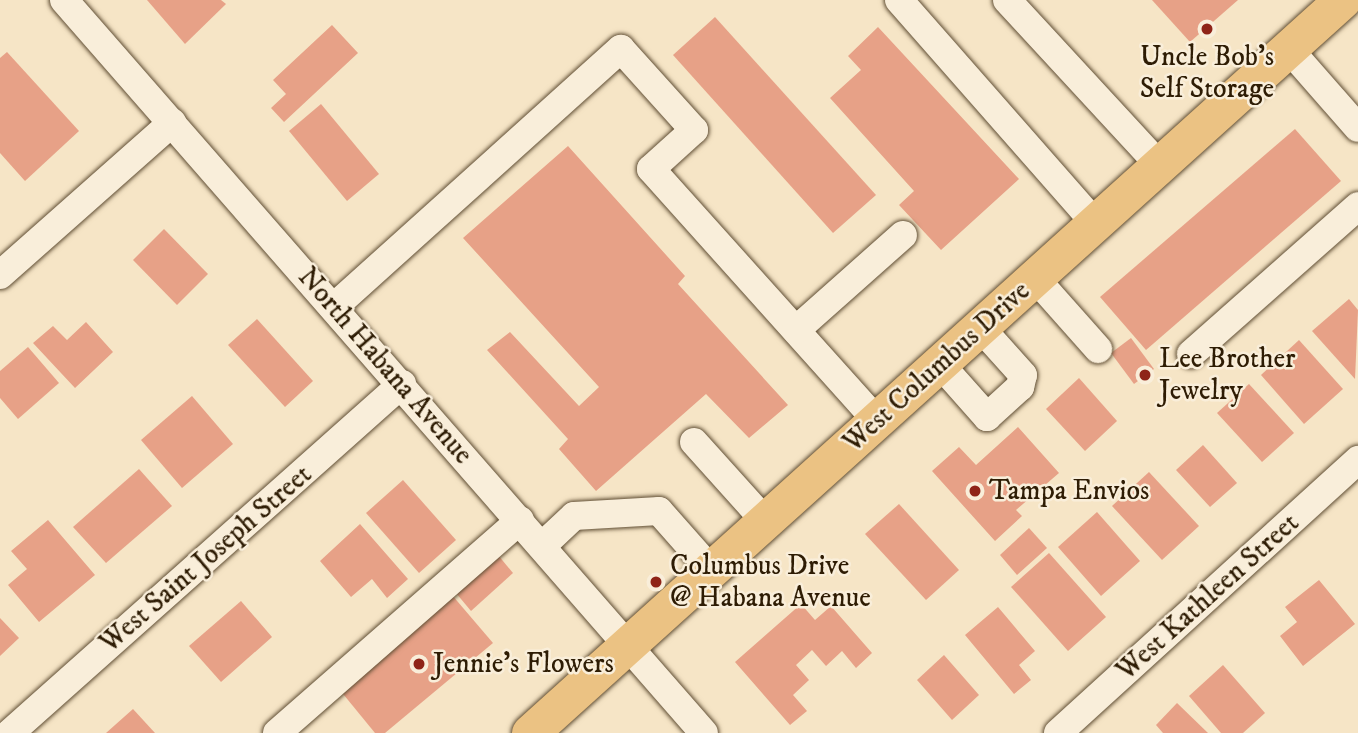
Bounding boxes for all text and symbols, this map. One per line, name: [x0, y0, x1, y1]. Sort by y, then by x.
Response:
marker: Uncle Bob's Self Storage: [1199, 21, 1215, 37]
place label: Uncle Bob's Self Storage: [1140, 40, 1274, 106]
street label: North Habana Avenue: [290, 261, 480, 471]
street label: West Columbus Drive: [837, 274, 1037, 460]
place label: Lee Brother Jewelry: [1159, 342, 1296, 408]
marker: Lee Brother Jewelry: [1137, 367, 1153, 383]
street label: West Saint Joseph Street: [93, 458, 319, 660]
place label: Tampa Envios: [989, 474, 1149, 508]
marker: Tampa Envios: [967, 483, 983, 499]
street label: West Kathleen Street: [1110, 506, 1306, 688]
place label: Columbus Drive @ Habana Avenue: [670, 549, 871, 615]
marker: Columbus Drive @ Habana Avenue: [648, 574, 664, 590]
place label: Jennie's Flowers: [433, 647, 614, 681]
marker: Jennie's Flowers: [411, 656, 427, 672]

